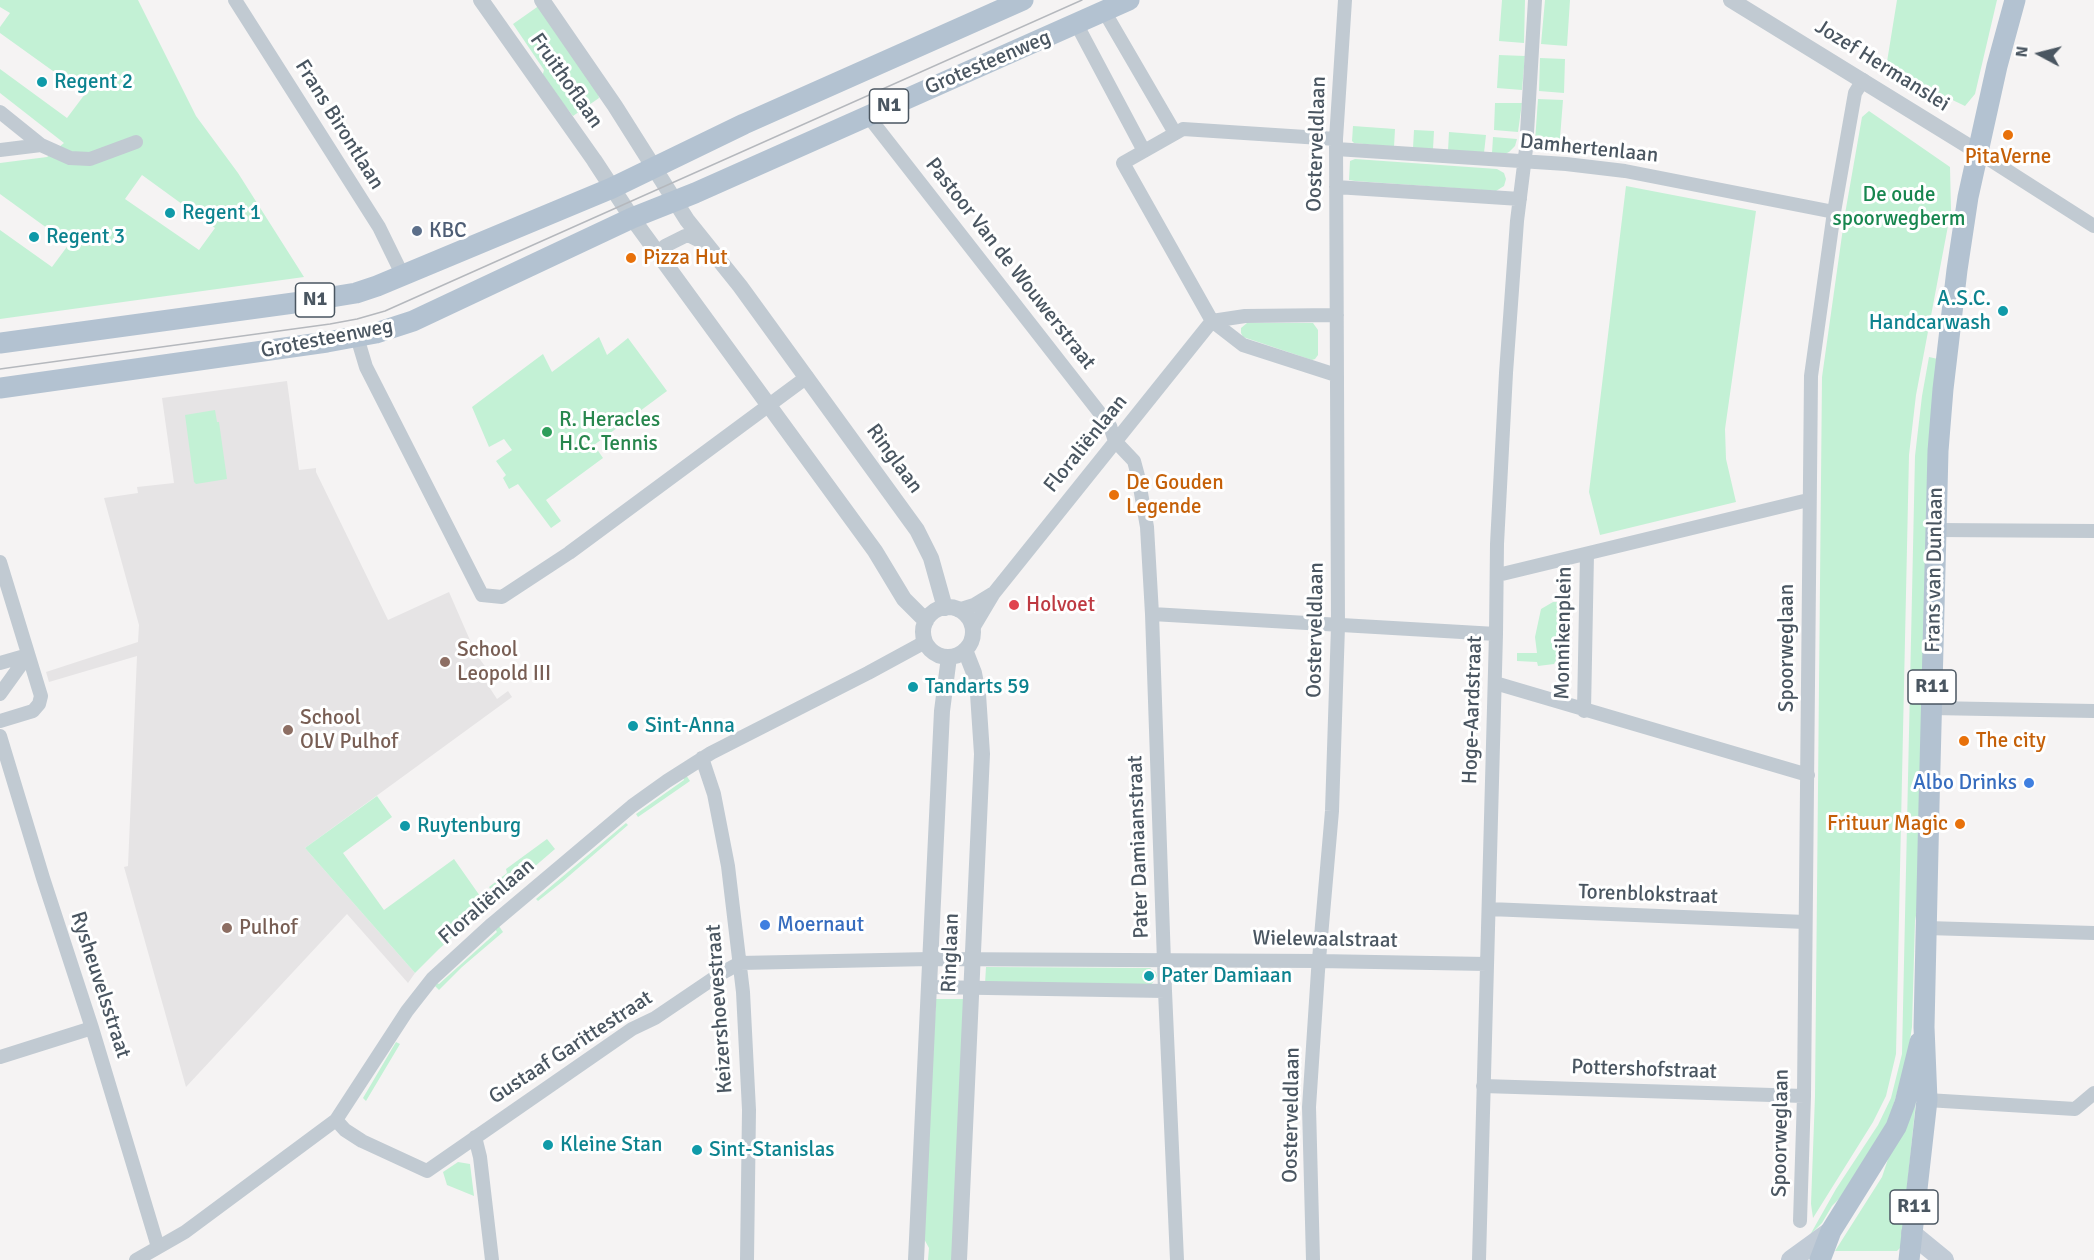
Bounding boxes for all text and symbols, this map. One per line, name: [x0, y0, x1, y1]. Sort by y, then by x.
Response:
street label: Jozef Hermanslei: [1810, 15, 1954, 117]
north arrow: [2010, 24, 2070, 84]
street label: Grotesteenweg: [921, 25, 1055, 101]
street label: Fruithoflaan: [524, 29, 608, 133]
text: N: [2012, 45, 2033, 59]
street label: Frans Birontlaan: [289, 55, 389, 195]
place label: Regent 2: [54, 69, 133, 95]
marker: Regent 2: [35, 75, 49, 89]
street label: Oosterveldlaan: [1302, 76, 1332, 212]
road number: N1: [870, 89, 908, 123]
marker: PitaVerne: [2001, 128, 2015, 142]
street label: Damhertenlaan: [1519, 129, 1659, 169]
place label: PitaVerne: [1965, 144, 2051, 170]
street label: Pastoor Van de Wouwerstraat: [919, 153, 1101, 375]
park label: De oude spoorwegberm: [1833, 182, 1965, 232]
place label: Regent 1: [182, 200, 261, 226]
marker: Regent 1: [163, 206, 177, 220]
place label: KBC: [429, 218, 467, 244]
place label: Regent 3: [46, 224, 125, 250]
marker: KBC: [410, 224, 424, 238]
marker: Regent 3: [27, 230, 41, 244]
place label: Pizza Hut: [643, 245, 728, 271]
marker: Pizza Hut: [624, 251, 638, 265]
road number: N1: [296, 283, 334, 317]
place label: A.S.C. Handcarwash: [1869, 286, 1991, 336]
marker: A.S.C. Handcarwash: [1996, 304, 2010, 318]
street label: Grotesteenweg: [259, 314, 395, 364]
street label: Floraliënlaan: [1039, 390, 1133, 498]
place label: R. Heracles H.C. Tennis: [559, 407, 660, 457]
street label: Ringlaan: [860, 419, 928, 499]
marker: R. Heracles H.C. Tennis: [540, 425, 554, 439]
place label: De Gouden Legende: [1126, 470, 1224, 520]
street label: Frans van Dunlaan: [1921, 487, 1949, 653]
marker: De Gouden Legende: [1107, 488, 1121, 502]
street label: Oosterveldlaan: [1302, 562, 1330, 698]
street label: Monnikenplein: [1550, 566, 1578, 700]
street label: Spoorweglaan: [1774, 584, 1800, 712]
place label: Holvoet: [1026, 592, 1095, 618]
marker: Holvoet: [1007, 598, 1021, 612]
street label: Hoge-Aardstraat: [1458, 635, 1488, 785]
place label: School Leopold III: [457, 637, 551, 687]
marker: School Leopold III: [438, 655, 452, 669]
road number: R11: [1908, 670, 1956, 704]
place label: Tandarts 59: [925, 674, 1030, 700]
marker: Tandarts 59: [906, 680, 920, 694]
place label: School OLV Pulhof: [300, 705, 398, 755]
place label: Sint-Anna: [645, 713, 735, 739]
marker: Sint-Anna: [626, 719, 640, 733]
marker: School OLV Pulhof: [281, 723, 295, 737]
place label: The city: [1976, 728, 2046, 754]
marker: The city: [1957, 734, 1971, 748]
street label: Pater Damiaanstraat: [1123, 755, 1155, 939]
place label: Albo Drinks: [1913, 770, 2017, 796]
marker: Albo Drinks: [2022, 776, 2036, 790]
place label: Frituur Magic: [1827, 811, 1948, 837]
place label: Ruytenburg: [417, 813, 521, 839]
marker: Frituur Magic: [1953, 817, 1967, 831]
marker: Ruytenburg: [398, 819, 412, 833]
street label: Floraliënlaan: [434, 854, 540, 950]
street label: Torenblokstraat: [1578, 880, 1718, 910]
street label: Rysheuvelsstraat: [64, 908, 136, 1062]
place label: Moernaut: [777, 912, 864, 938]
street label: Ringlaan: [937, 913, 965, 993]
place label: Pulhof: [239, 915, 298, 941]
marker: Moernaut: [758, 918, 772, 932]
marker: Pulhof: [220, 921, 234, 935]
street label: Keizershoevestraat: [702, 923, 738, 1095]
street label: Wielewaalstraat: [1252, 926, 1398, 954]
place label: Pater Damiaan: [1161, 963, 1292, 989]
marker: Pater Damiaan: [1142, 969, 1156, 983]
street label: Gustaaf Garittestraat: [485, 986, 657, 1110]
street label: Oosterveldlaan: [1278, 1047, 1306, 1183]
street label: Pottershofstraat: [1571, 1055, 1717, 1085]
street label: Spoorweglaan: [1767, 1069, 1795, 1197]
place label: Kleine Stan: [560, 1132, 662, 1158]
place label: Sint-Stanislas: [709, 1137, 835, 1163]
marker: Kleine Stan: [541, 1138, 555, 1152]
marker: Sint-Stanislas: [690, 1143, 704, 1157]
road number: R11: [1890, 1190, 1938, 1224]

